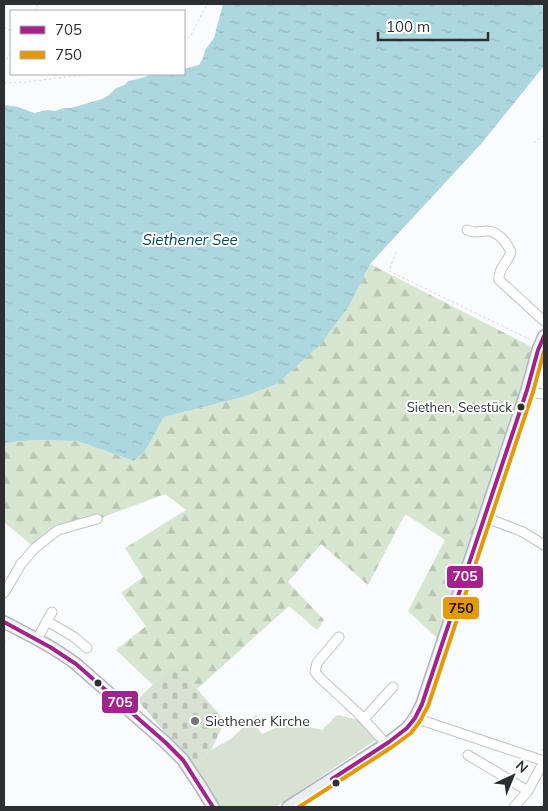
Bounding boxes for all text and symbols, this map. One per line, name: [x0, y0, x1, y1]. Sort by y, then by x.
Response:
legend: [10, 10, 185, 75]
scale bar: [378, 10, 488, 42]
text: 100 m: [386, 17, 430, 36]
text: 705: [55, 20, 82, 39]
text: 750: [55, 45, 82, 64]
water label: Siethener See: [142, 230, 238, 249]
place label: Siethen, Seestück: [407, 399, 512, 415]
marker: Siethen, Seestück: [516, 402, 526, 412]
line badge: 705: [446, 565, 484, 589]
text: 705: [452, 567, 478, 585]
line badge: 750: [442, 596, 480, 620]
text: 750: [448, 599, 474, 617]
unlabelled marker: [93, 678, 103, 688]
line badge: 705: [101, 690, 139, 714]
text: 705: [107, 693, 133, 711]
place label: Siethener Kirche: [205, 712, 310, 730]
marker: Siethener Kirche: [189, 715, 201, 727]
north arrow: [488, 751, 538, 801]
text: N: [512, 757, 532, 777]
unlabelled marker: [331, 778, 341, 788]

